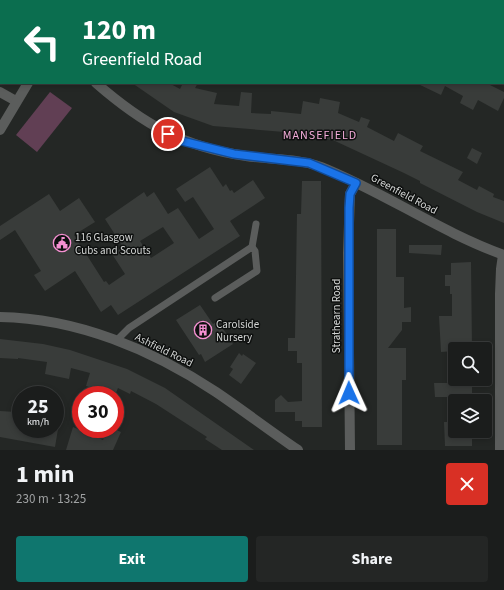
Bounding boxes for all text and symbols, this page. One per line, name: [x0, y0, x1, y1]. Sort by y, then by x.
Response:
text: 120 m: [82, 10, 156, 50]
icon: left: [16, 16, 68, 68]
text: Greenfield Road: [82, 47, 202, 72]
pin: [151, 117, 185, 151]
icon: arrive: [157, 123, 179, 145]
district label: MANSEFIELD: [283, 127, 357, 144]
street label: Greenfield Road: [368, 170, 440, 218]
place label: 116 Glasgow Cubs and Scouts: [75, 230, 151, 258]
public building icon: 116 Glasgow Cubs and Scouts: [52, 233, 72, 253]
street label: Strathearn Road: [329, 279, 344, 353]
place label: Carolside Nursery: [216, 317, 260, 345]
building icon: Carolside Nursery: [193, 320, 213, 340]
street label: Ashfield Road: [132, 329, 196, 371]
map controls: [448, 342, 492, 438]
button: search: [448, 342, 492, 386]
position arrow: [328, 372, 370, 414]
speed limit sign: 30: [72, 386, 124, 438]
text: 25: [27, 393, 49, 421]
button: layers: [448, 394, 492, 438]
text: km/h: [27, 415, 49, 429]
text: 1 min: [16, 457, 74, 492]
button: close: [446, 463, 488, 505]
text: 230 m · 13:25: [16, 490, 86, 508]
button: Exit: [16, 536, 248, 582]
button: Share: [256, 536, 488, 582]

